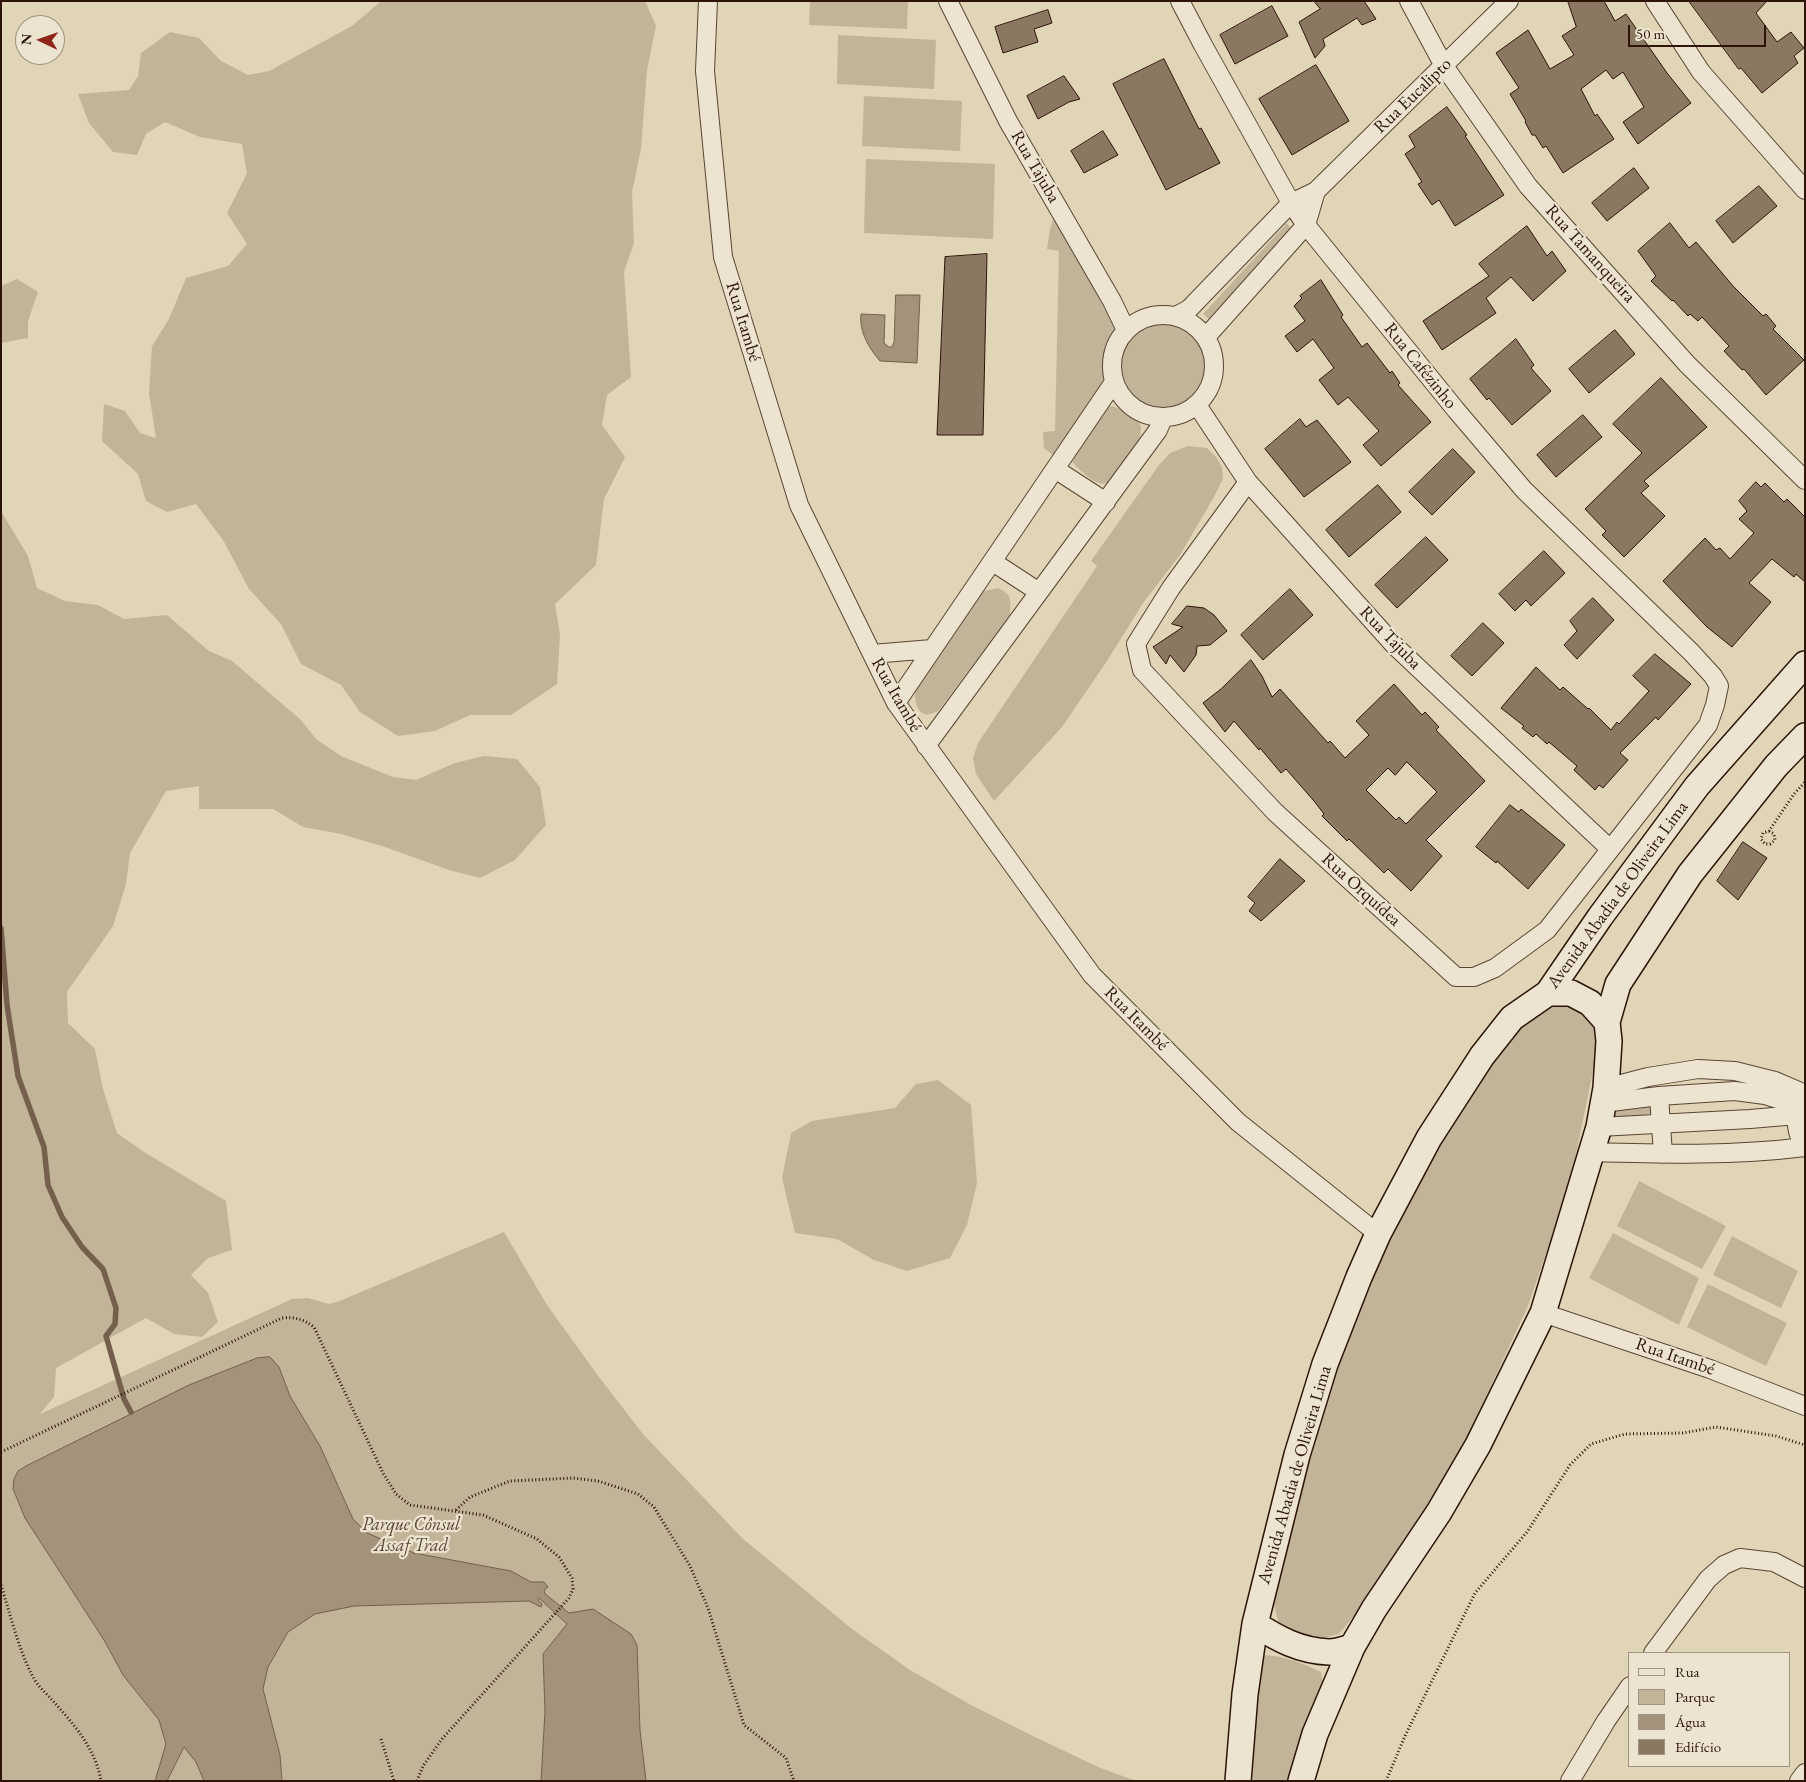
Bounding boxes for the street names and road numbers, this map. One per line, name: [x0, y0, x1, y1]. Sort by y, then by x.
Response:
street label: Rua Eucalipto: [1370, 54, 1456, 138]
street label: Rua Tajuba: [1006, 127, 1064, 207]
street label: Rua Tamanqueira: [1540, 200, 1640, 308]
street label: Rua Itambé: [721, 279, 765, 365]
street label: Rua Cafézinho: [1379, 319, 1461, 413]
street label: Rua Tajuba: [1354, 602, 1426, 674]
street label: Rua Itambé: [866, 654, 926, 736]
street label: Avenida Abadia de Oliveira Lima: [1543, 797, 1693, 993]
street label: Rua Orquídea: [1317, 849, 1405, 931]
street label: Rua Itambé: [1099, 982, 1173, 1056]
street label: Rua Itambé: [1633, 1333, 1717, 1381]
street label: Avenida Abadia de Oliveira Lima: [1253, 1363, 1337, 1587]

